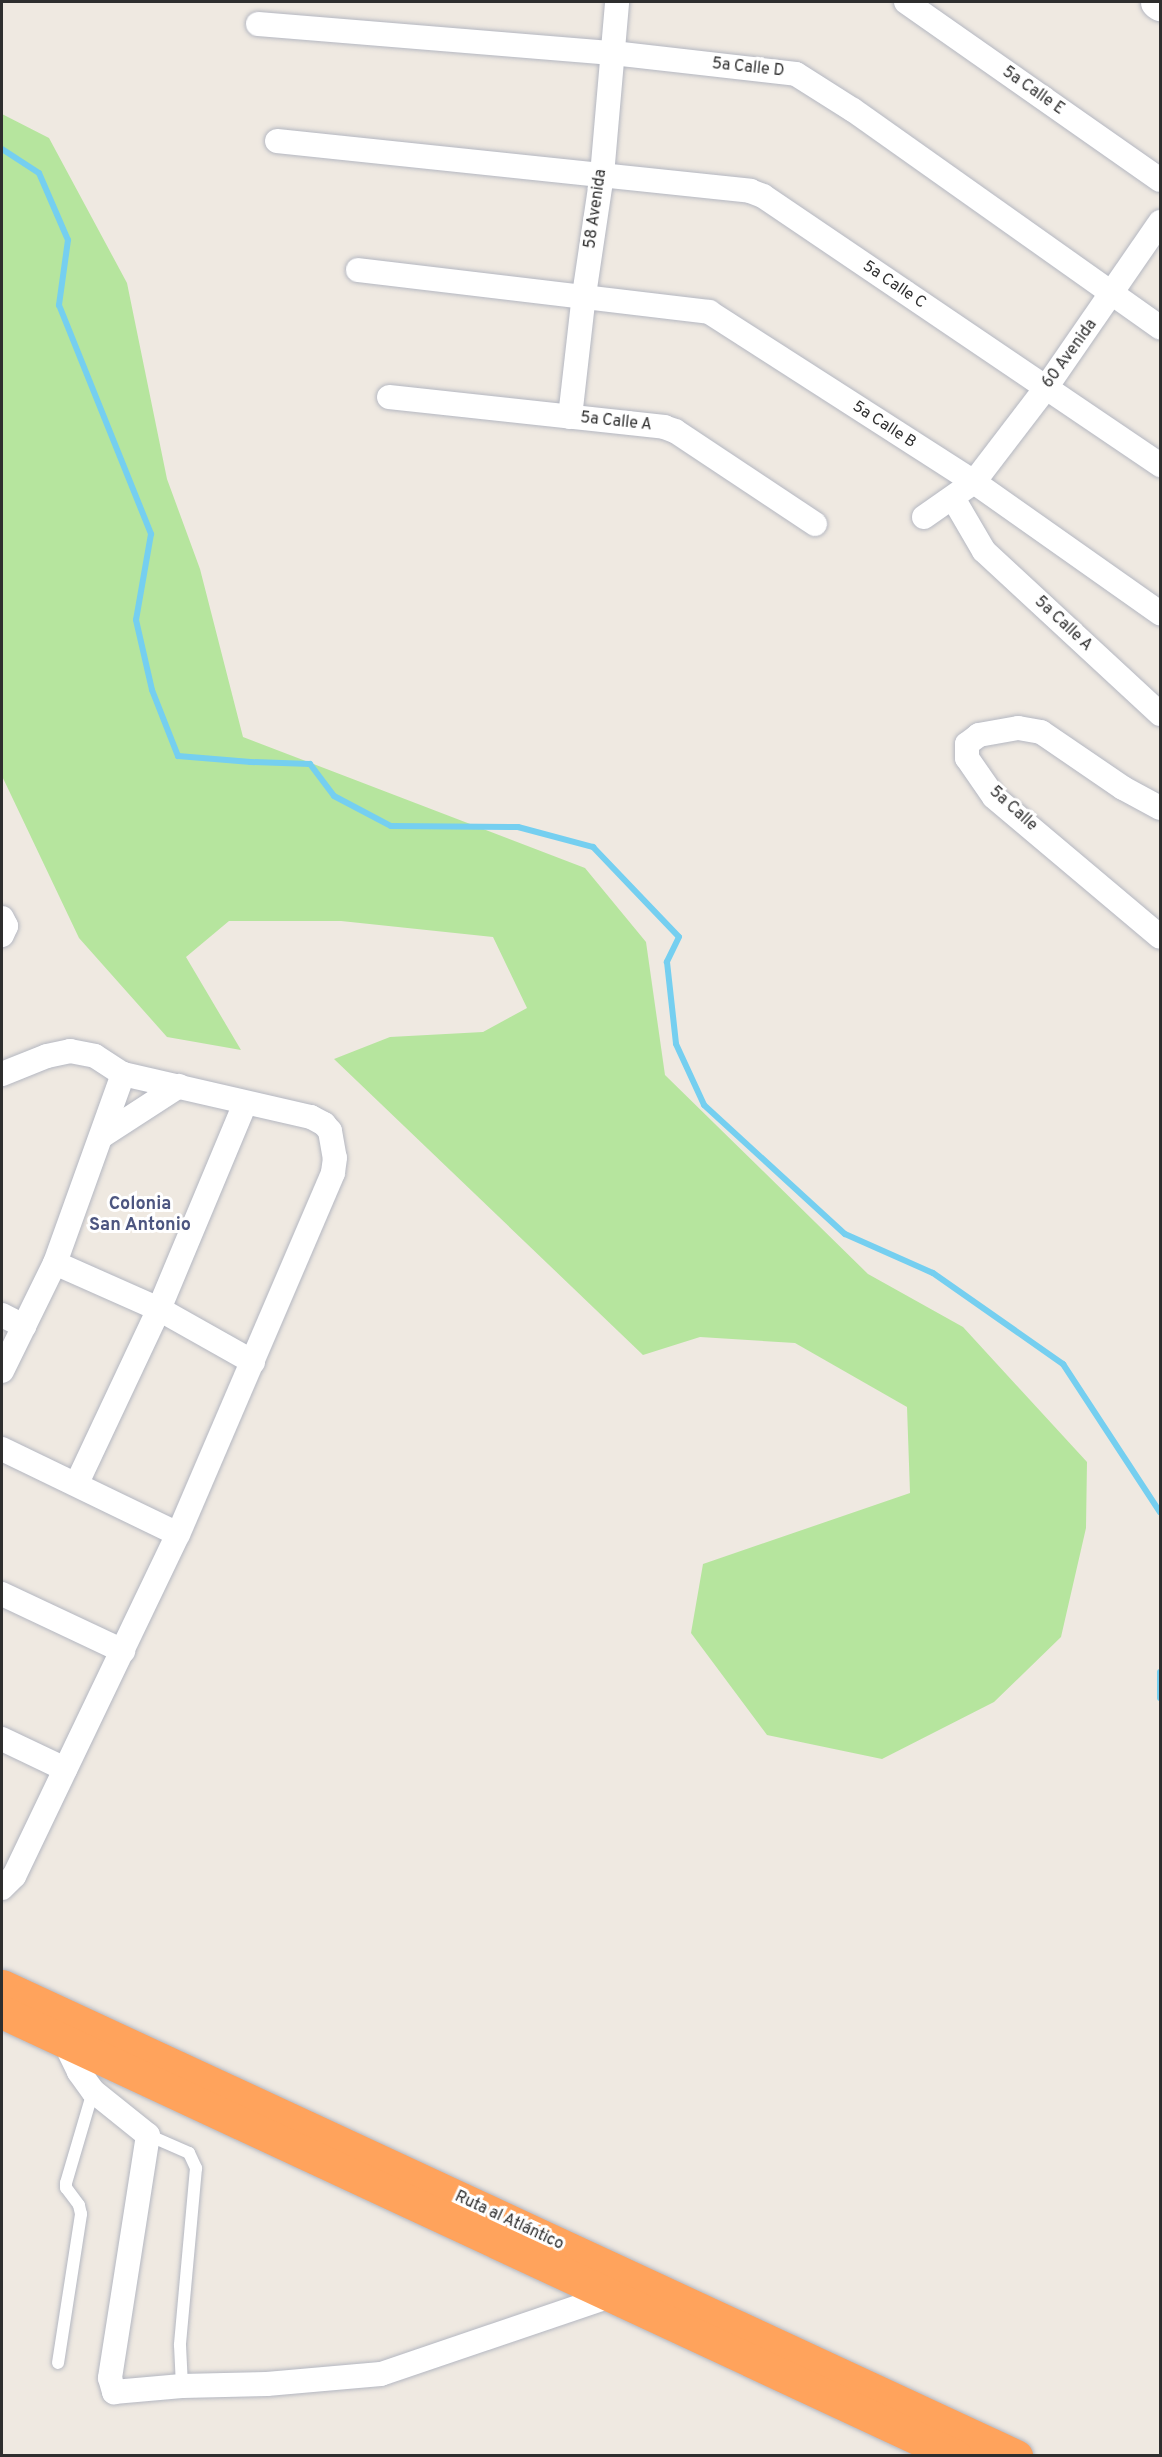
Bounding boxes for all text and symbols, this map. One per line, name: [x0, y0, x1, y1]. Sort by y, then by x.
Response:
street label: 5a Calle D: [711, 55, 785, 81]
street label: 5a Calle E: [998, 63, 1068, 119]
street label: 58 Avenida: [581, 168, 611, 250]
street label: 5a Calle C: [859, 257, 929, 313]
street label: 60 Avenida: [1038, 316, 1102, 392]
street label: 5a Calle B: [849, 397, 919, 453]
street label: 5a Calle A: [579, 409, 653, 435]
street label: 5a Calle A: [1030, 592, 1096, 656]
street label: 5a Calle: [985, 783, 1041, 835]
district label: Colonia San Antonio: [89, 1195, 191, 1238]
street label: Ruta al Atlántico: [451, 2187, 567, 2255]

